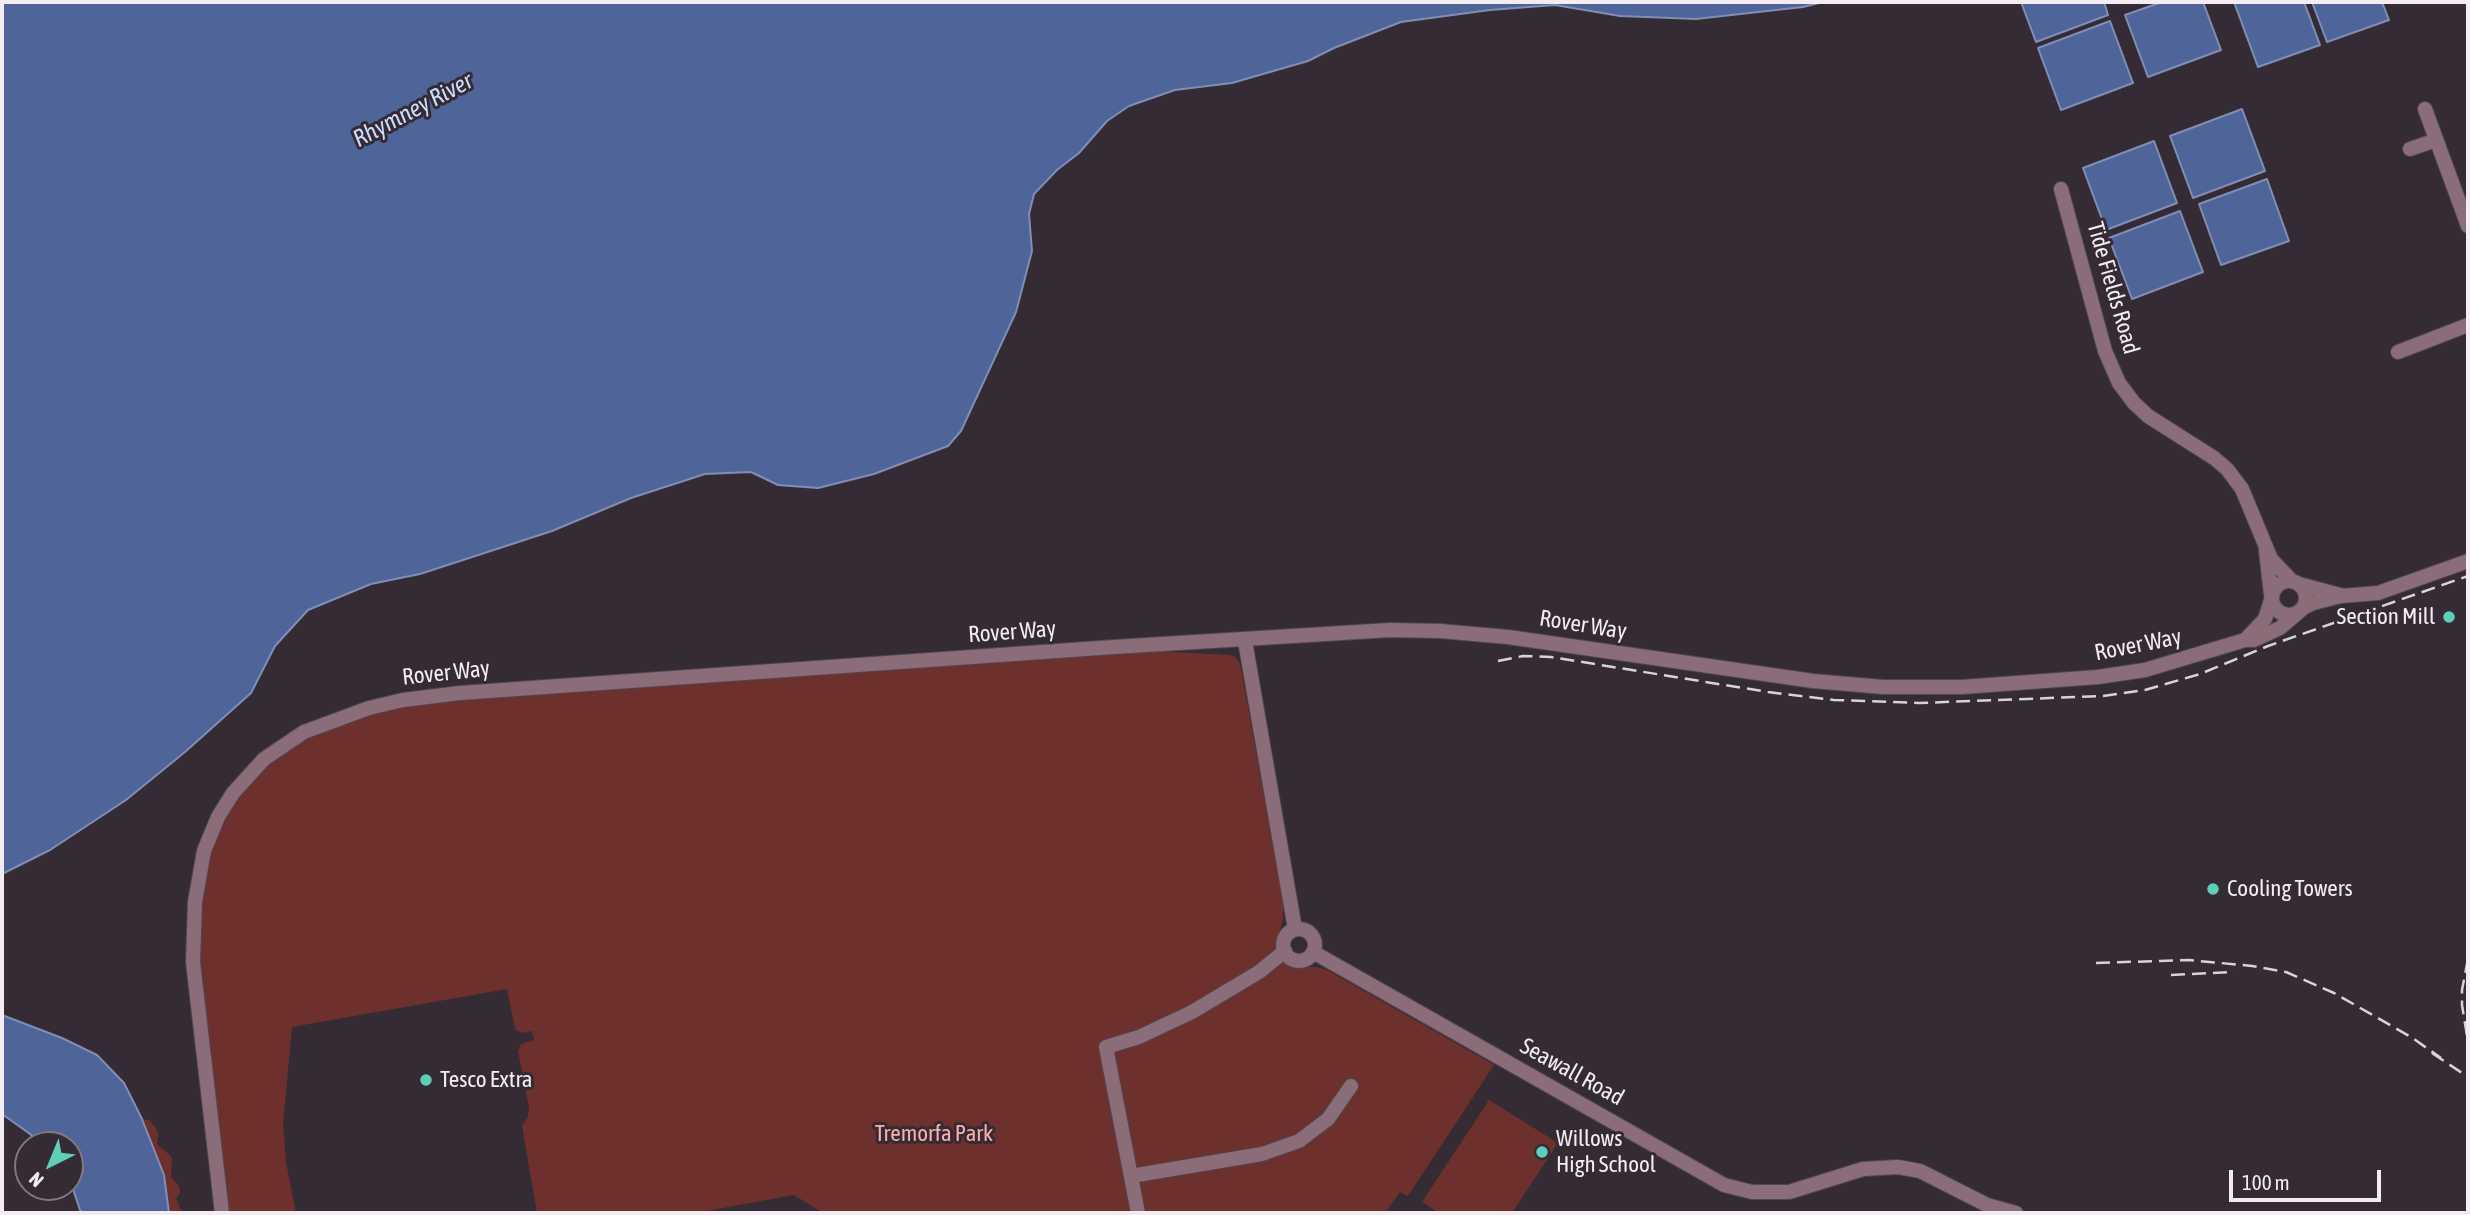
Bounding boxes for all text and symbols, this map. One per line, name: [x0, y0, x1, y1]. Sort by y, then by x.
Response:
water label: Rhymney River: [348, 66, 478, 154]
street label: Tide Fields Road: [2081, 219, 2145, 357]
place label: Section Mill: [2337, 603, 2435, 631]
street label: Rover Way: [1537, 604, 1629, 646]
marker: Section Mill: [2441, 609, 2457, 625]
street label: Rover Way: [967, 615, 1057, 649]
street label: Rover Way: [2092, 623, 2184, 667]
street label: Rover Way: [401, 655, 491, 691]
place label: Cooling Towers: [2227, 875, 2353, 903]
marker: Cooling Towers: [2205, 881, 2221, 897]
street label: Seawall Road: [1515, 1032, 1629, 1112]
place label: Tesco Extra: [440, 1066, 532, 1094]
marker: Tesco Extra: [418, 1072, 434, 1088]
park label: Tremorfa Park: [875, 1120, 993, 1148]
place label: Willows High School: [1556, 1125, 1656, 1179]
north arrow: [14, 1131, 84, 1201]
marker: Willows High School: [1534, 1144, 1550, 1160]
scale bar: [2232, 1156, 2384, 1200]
text: N: [24, 1168, 48, 1192]
text: 100 m: [2242, 1170, 2290, 1194]

